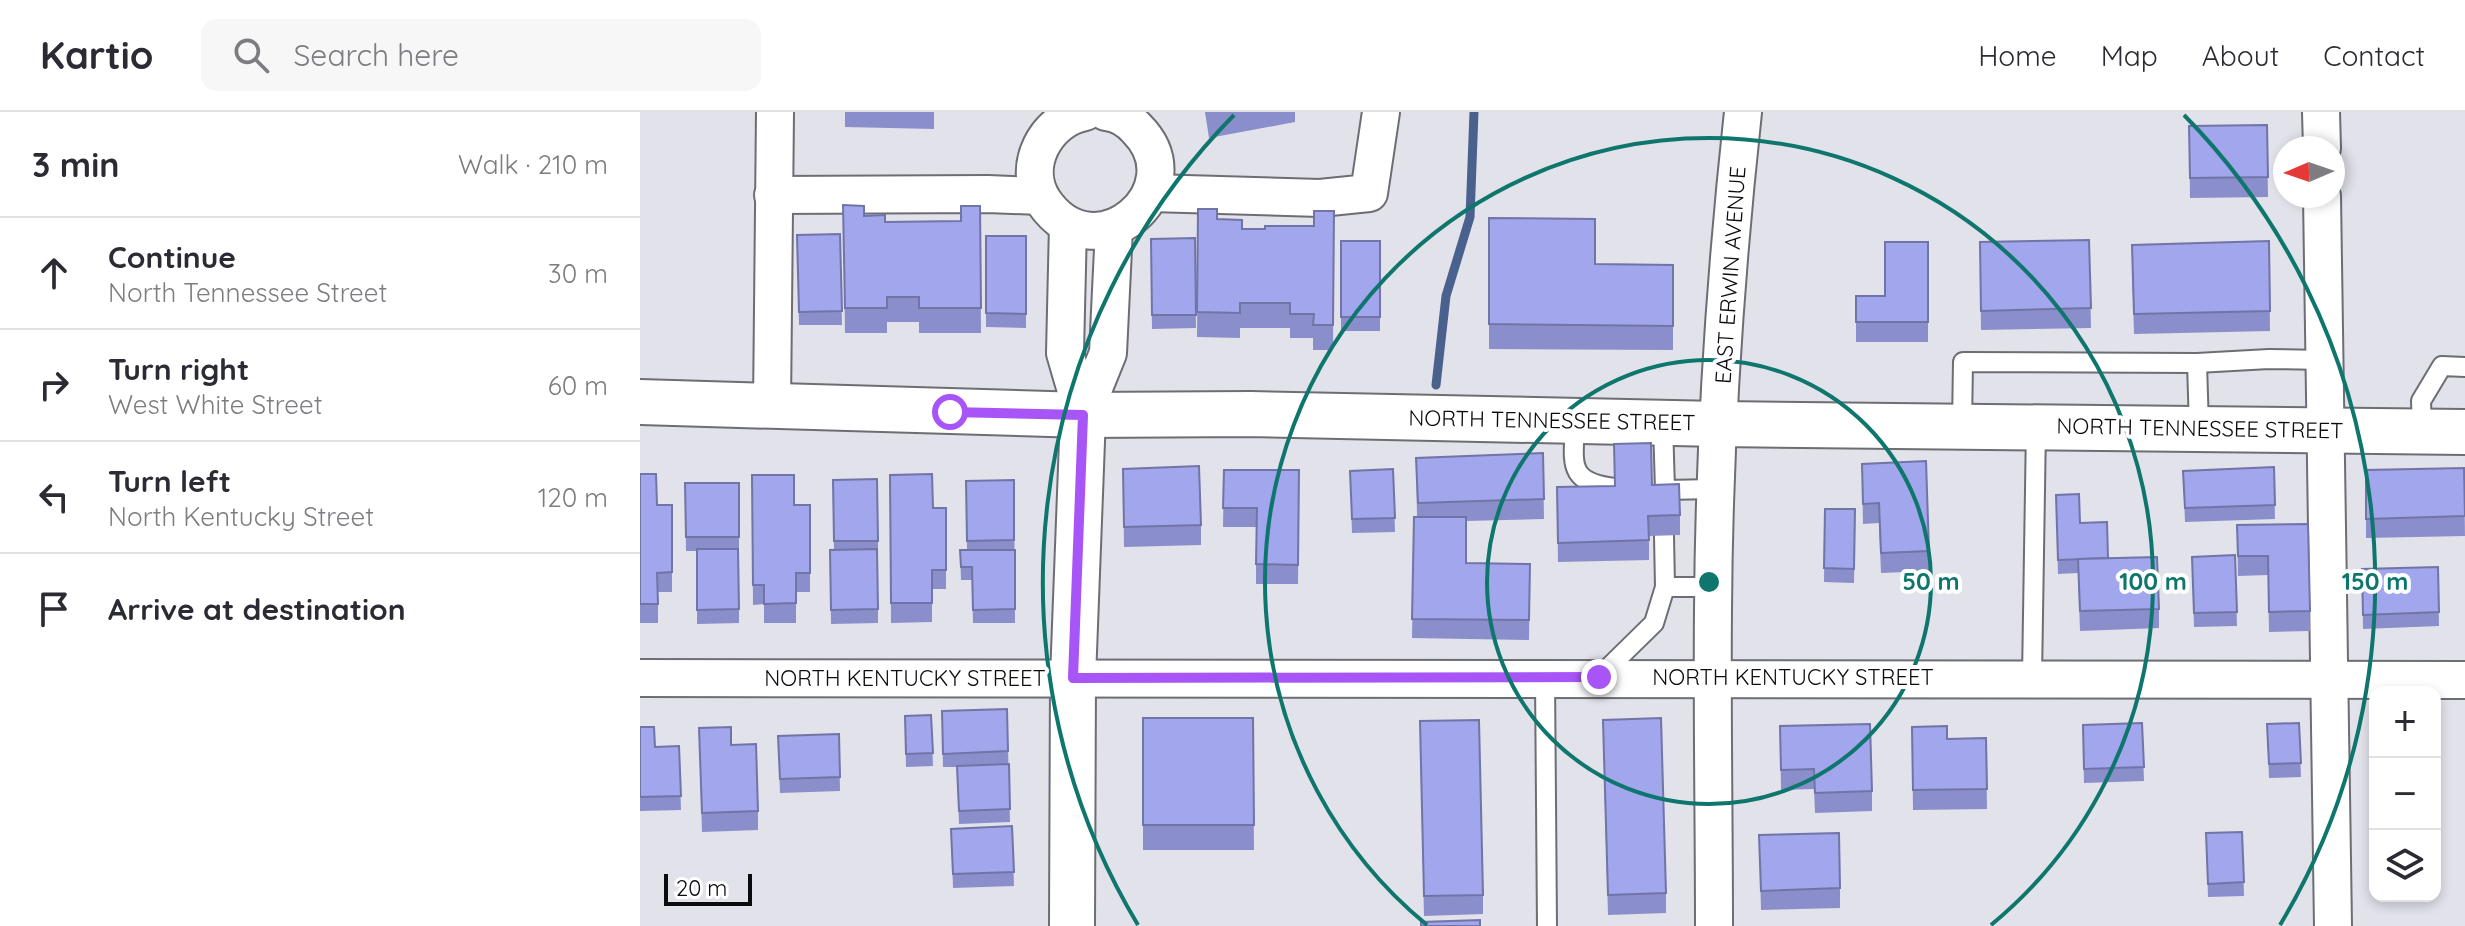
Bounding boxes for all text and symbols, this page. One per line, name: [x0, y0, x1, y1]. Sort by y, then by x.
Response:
search box: [201, 19, 761, 91]
text: Kartio: [40, 31, 153, 79]
icon: search: [229, 33, 273, 77]
text: Search here: [293, 36, 459, 74]
text: Home: [1978, 38, 2057, 73]
text: Map: [2101, 38, 2158, 73]
text: About: [2202, 38, 2279, 73]
text: Contact: [2323, 38, 2425, 73]
north arrow: [2273, 136, 2345, 208]
text: 3 min: [32, 143, 119, 186]
text: Walk · 210 m: [458, 148, 608, 181]
street label: EAST ERWIN AVENUE: [1708, 165, 1752, 385]
text: Continue: [108, 238, 236, 276]
icon: ahead: [32, 251, 76, 295]
text: 30 m: [548, 257, 608, 290]
text: North Tennessee Street: [108, 276, 387, 309]
text: Turn right: [108, 350, 249, 388]
icon: right: [32, 363, 76, 407]
text: 60 m: [548, 369, 608, 402]
text: West White Street: [108, 388, 323, 421]
route start: [932, 394, 968, 430]
street label: NORTH TENNESSEE STREET: [1408, 403, 1696, 437]
street label: NORTH TENNESSEE STREET: [2056, 411, 2344, 445]
text: Turn left: [108, 462, 231, 500]
icon: left: [32, 475, 76, 519]
text: 120 m: [538, 481, 608, 514]
text: North Kentucky Street: [108, 500, 374, 533]
text: 50 m: [1902, 566, 1960, 596]
text: 100 m: [2119, 566, 2187, 596]
text: 150 m: [2342, 566, 2408, 596]
centre of rings: [1695, 568, 1723, 596]
icon: arrive: [32, 587, 76, 631]
text: Arrive at destination: [108, 590, 406, 628]
route end: [1581, 659, 1617, 695]
street label: NORTH KENTUCKY STREET: [1652, 663, 1934, 691]
street label: NORTH KENTUCKY STREET: [764, 664, 1046, 692]
map controls: [2369, 686, 2441, 902]
button: +: [2369, 686, 2441, 758]
button: −: [2369, 758, 2441, 830]
button: layers: [2369, 830, 2441, 902]
scale bar: [664, 870, 752, 906]
text: 20 m: [676, 874, 727, 902]

